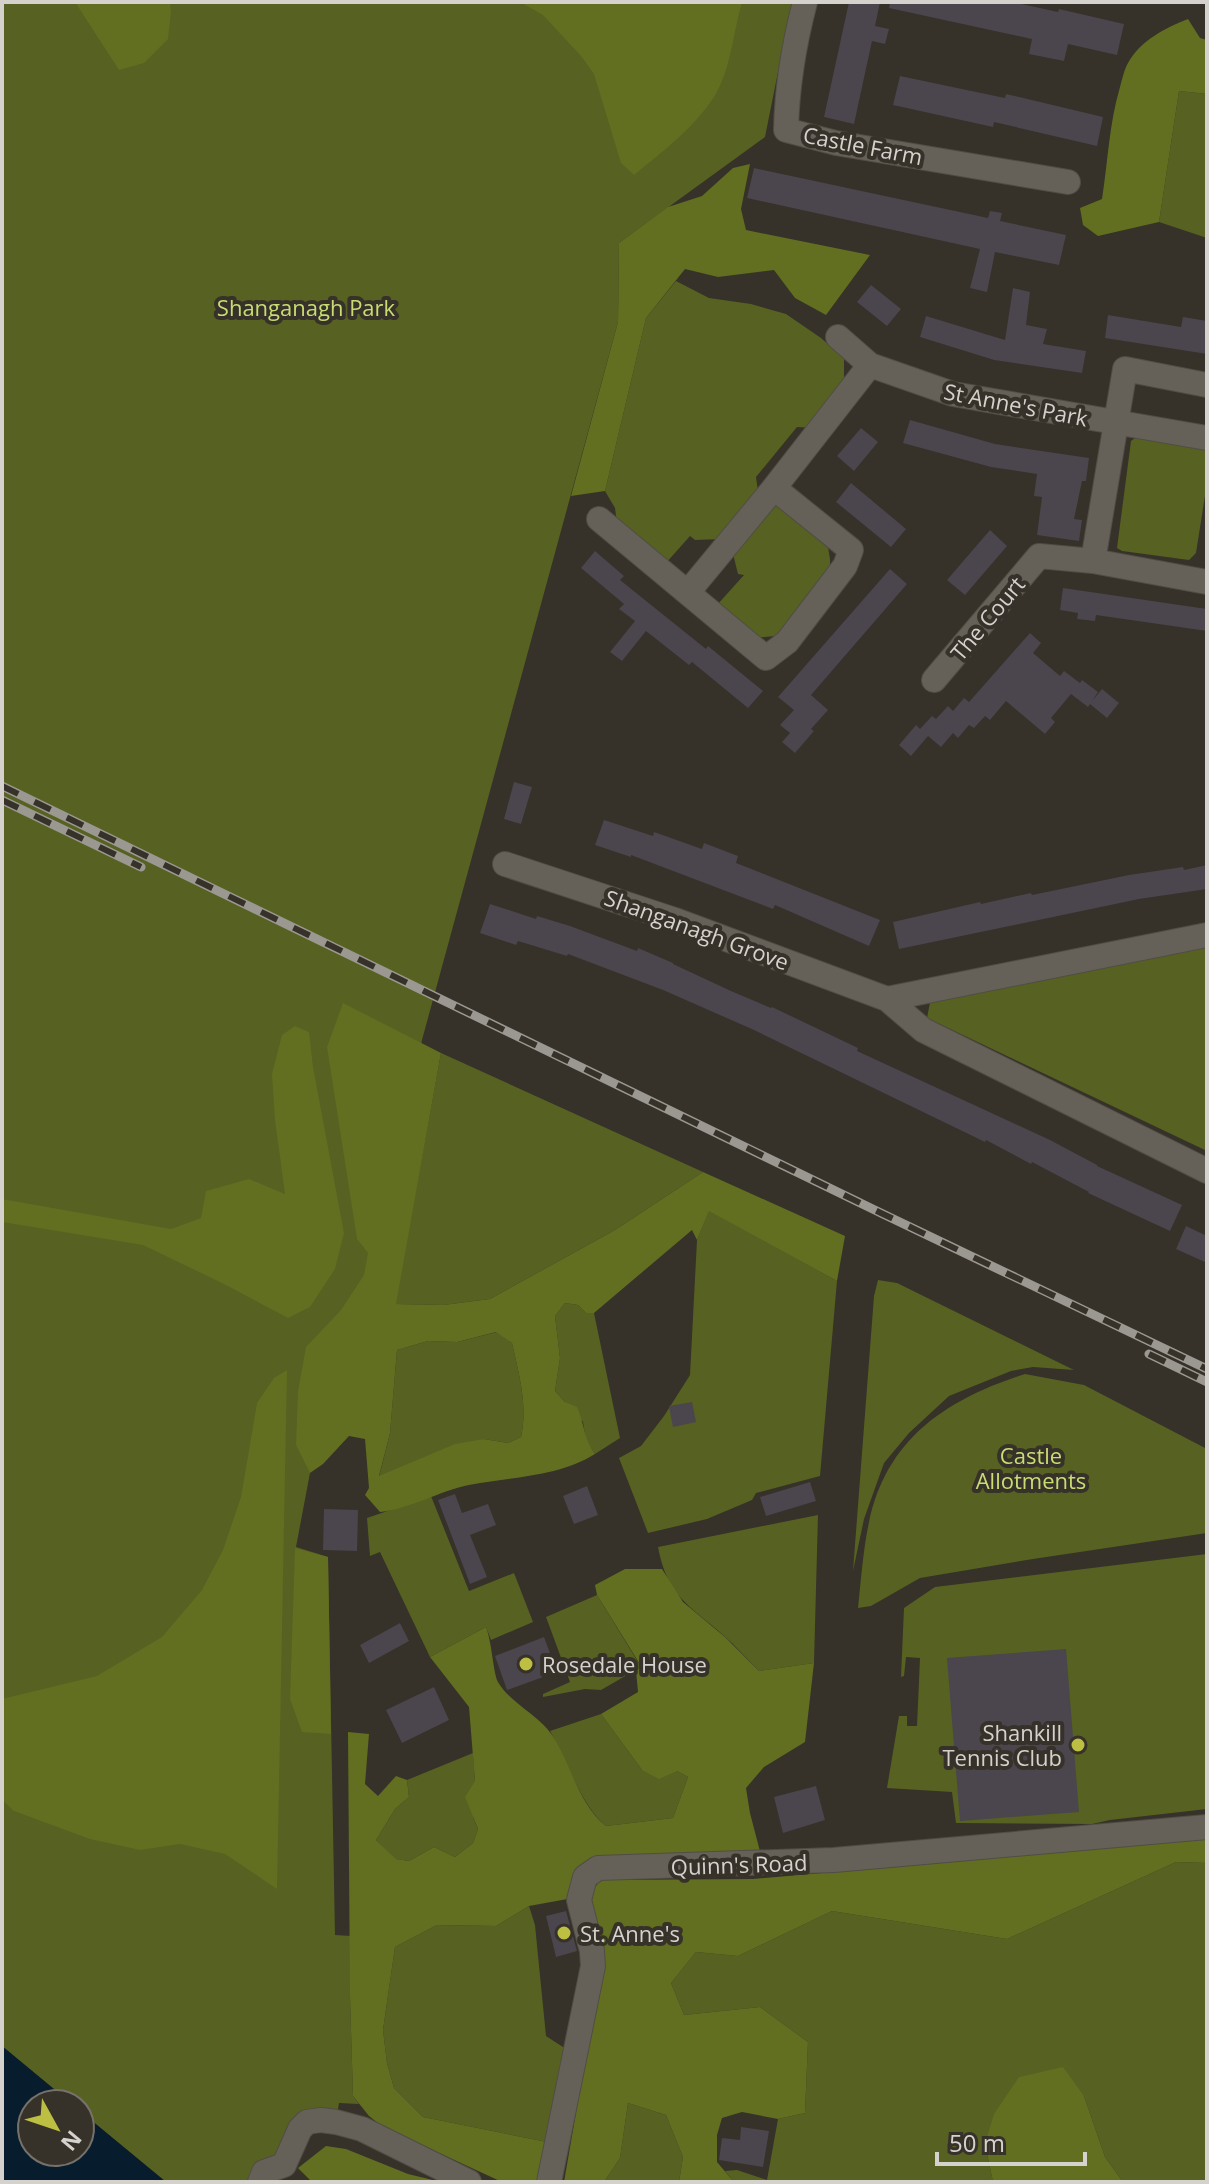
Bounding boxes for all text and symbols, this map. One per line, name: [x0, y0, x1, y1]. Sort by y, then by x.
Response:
street label: Castle Farm: [801, 119, 925, 171]
park label: Shanganagh Park: [217, 292, 396, 322]
street label: St Anne's Park: [942, 375, 1091, 433]
street label: The Court: [943, 570, 1031, 666]
street label: Shanganagh Grove: [601, 882, 793, 976]
park label: Castle Allotments: [976, 1440, 1086, 1495]
place label: Rosedale House: [542, 1649, 707, 1679]
marker: Rosedale House: [517, 1655, 535, 1673]
place label: Shankill Tennis Club: [942, 1717, 1062, 1772]
marker: Shankill Tennis Club: [1069, 1736, 1087, 1754]
street label: Quinn's Road: [670, 1847, 808, 1881]
place label: St. Anne's: [580, 1918, 680, 1948]
marker: St. Anne's: [555, 1924, 573, 1942]
north arrow: [16, 2088, 96, 2168]
scale bar: [937, 2116, 1085, 2166]
text: N: [55, 2125, 89, 2158]
text: 50 m: [949, 2126, 1005, 2159]

